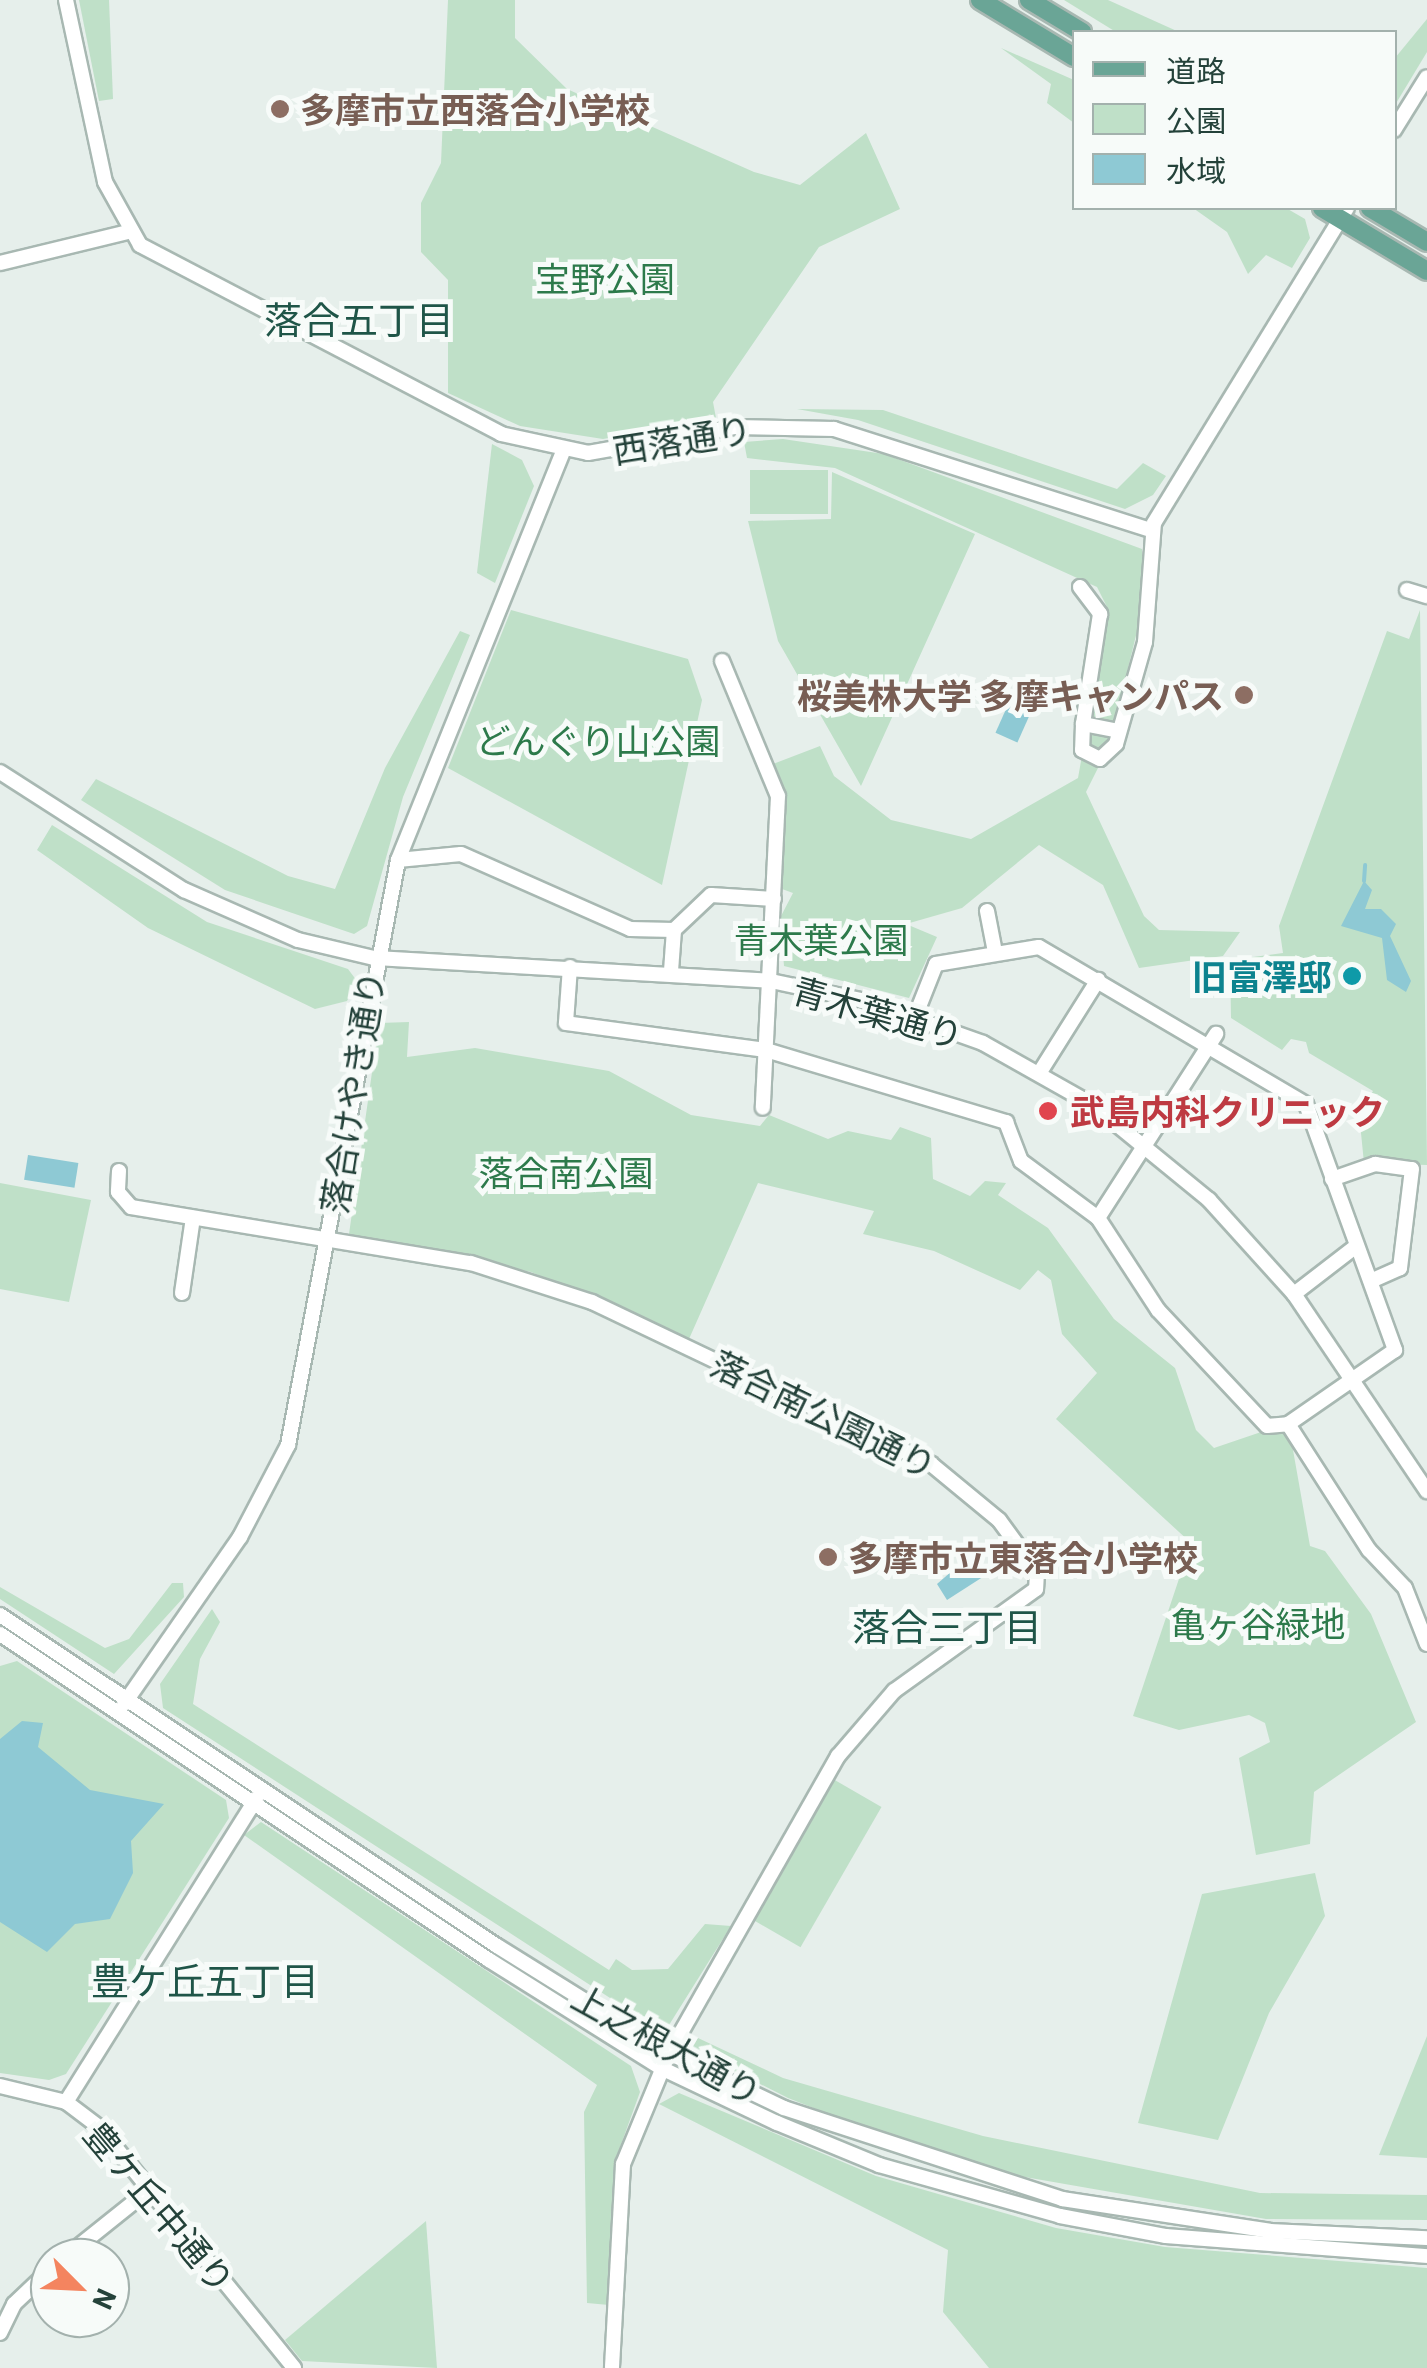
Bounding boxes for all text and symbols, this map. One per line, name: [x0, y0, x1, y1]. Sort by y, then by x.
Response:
legend: [1072, 30, 1397, 210]
text: 道路: [1166, 52, 1226, 88]
place label: 多摩市立西落合小学校: [300, 88, 650, 130]
marker: 多摩市立西落合小学校: [269, 98, 291, 120]
text: 公園: [1166, 102, 1226, 138]
text: 水域: [1166, 152, 1226, 188]
park label: 宝野公園: [535, 257, 675, 299]
district label: 落合五丁目: [264, 297, 454, 343]
street label: 西落通り: [610, 407, 754, 471]
place label: 桜美林大学 多摩キャンパス: [797, 674, 1224, 716]
marker: 桜美林大学 多摩キャンパス: [1233, 684, 1255, 706]
park label: どんぐり山公園: [476, 719, 720, 761]
park label: 青木葉公園: [734, 918, 908, 960]
place label: 旧富澤邸: [1192, 955, 1332, 997]
marker: 旧富澤邸: [1341, 965, 1363, 987]
street label: 落合けやき通り: [312, 968, 392, 1216]
street label: 青木葉通り: [788, 968, 968, 1056]
place label: 武島内科クリニック: [1070, 1090, 1385, 1132]
marker: 武島内科クリニック: [1035, 1098, 1061, 1124]
park label: 落合南公園: [479, 1151, 653, 1193]
street label: 落合南公園通り: [705, 1341, 943, 1487]
place label: 多摩市立東落合小学校: [848, 1536, 1198, 1578]
marker: 多摩市立東落合小学校: [817, 1546, 839, 1568]
park label: 亀ヶ谷緑地: [1171, 1602, 1345, 1644]
district label: 落合三丁目: [852, 1604, 1042, 1650]
district label: 豊ケ丘五丁目: [91, 1958, 319, 2004]
street label: 上之根大通り: [565, 1975, 769, 2113]
street label: 豊ケ丘中通り: [76, 2113, 244, 2301]
north arrow: [30, 2238, 130, 2338]
text: N: [86, 2284, 125, 2315]

